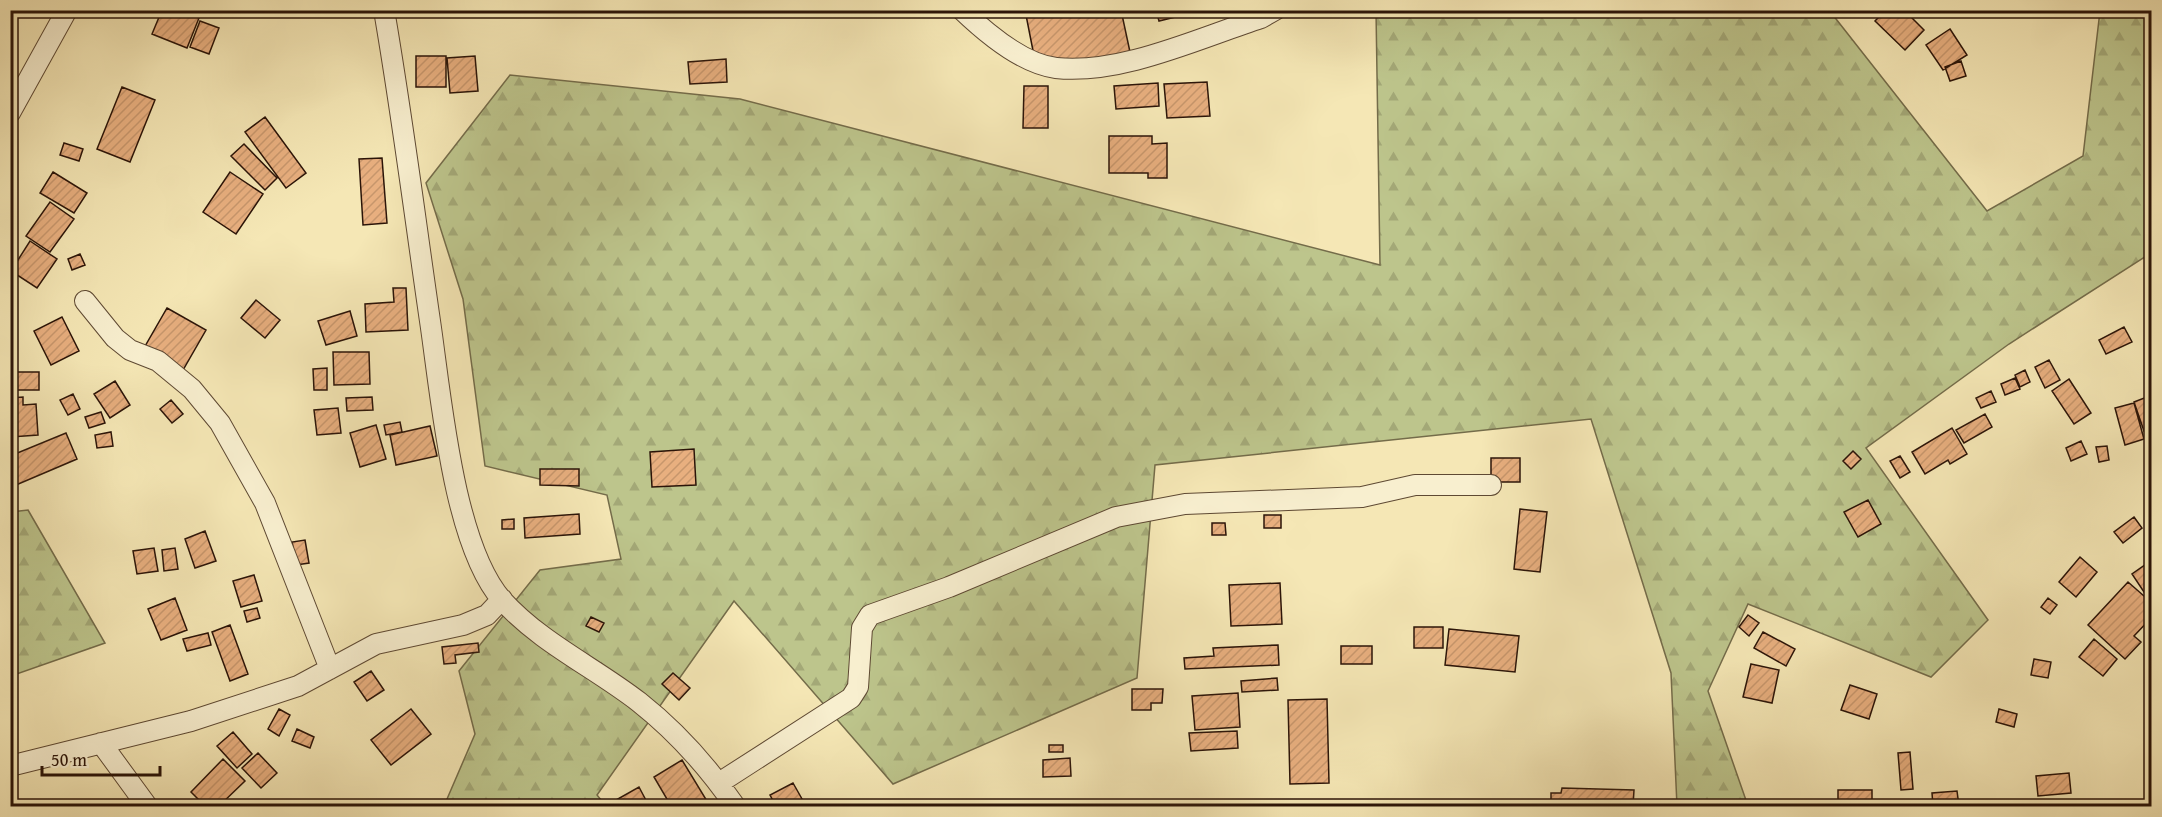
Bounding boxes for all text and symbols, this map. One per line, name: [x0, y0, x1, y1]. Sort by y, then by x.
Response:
scale bar: [42, 739, 160, 777]
text: 50 m: [51, 746, 87, 773]

